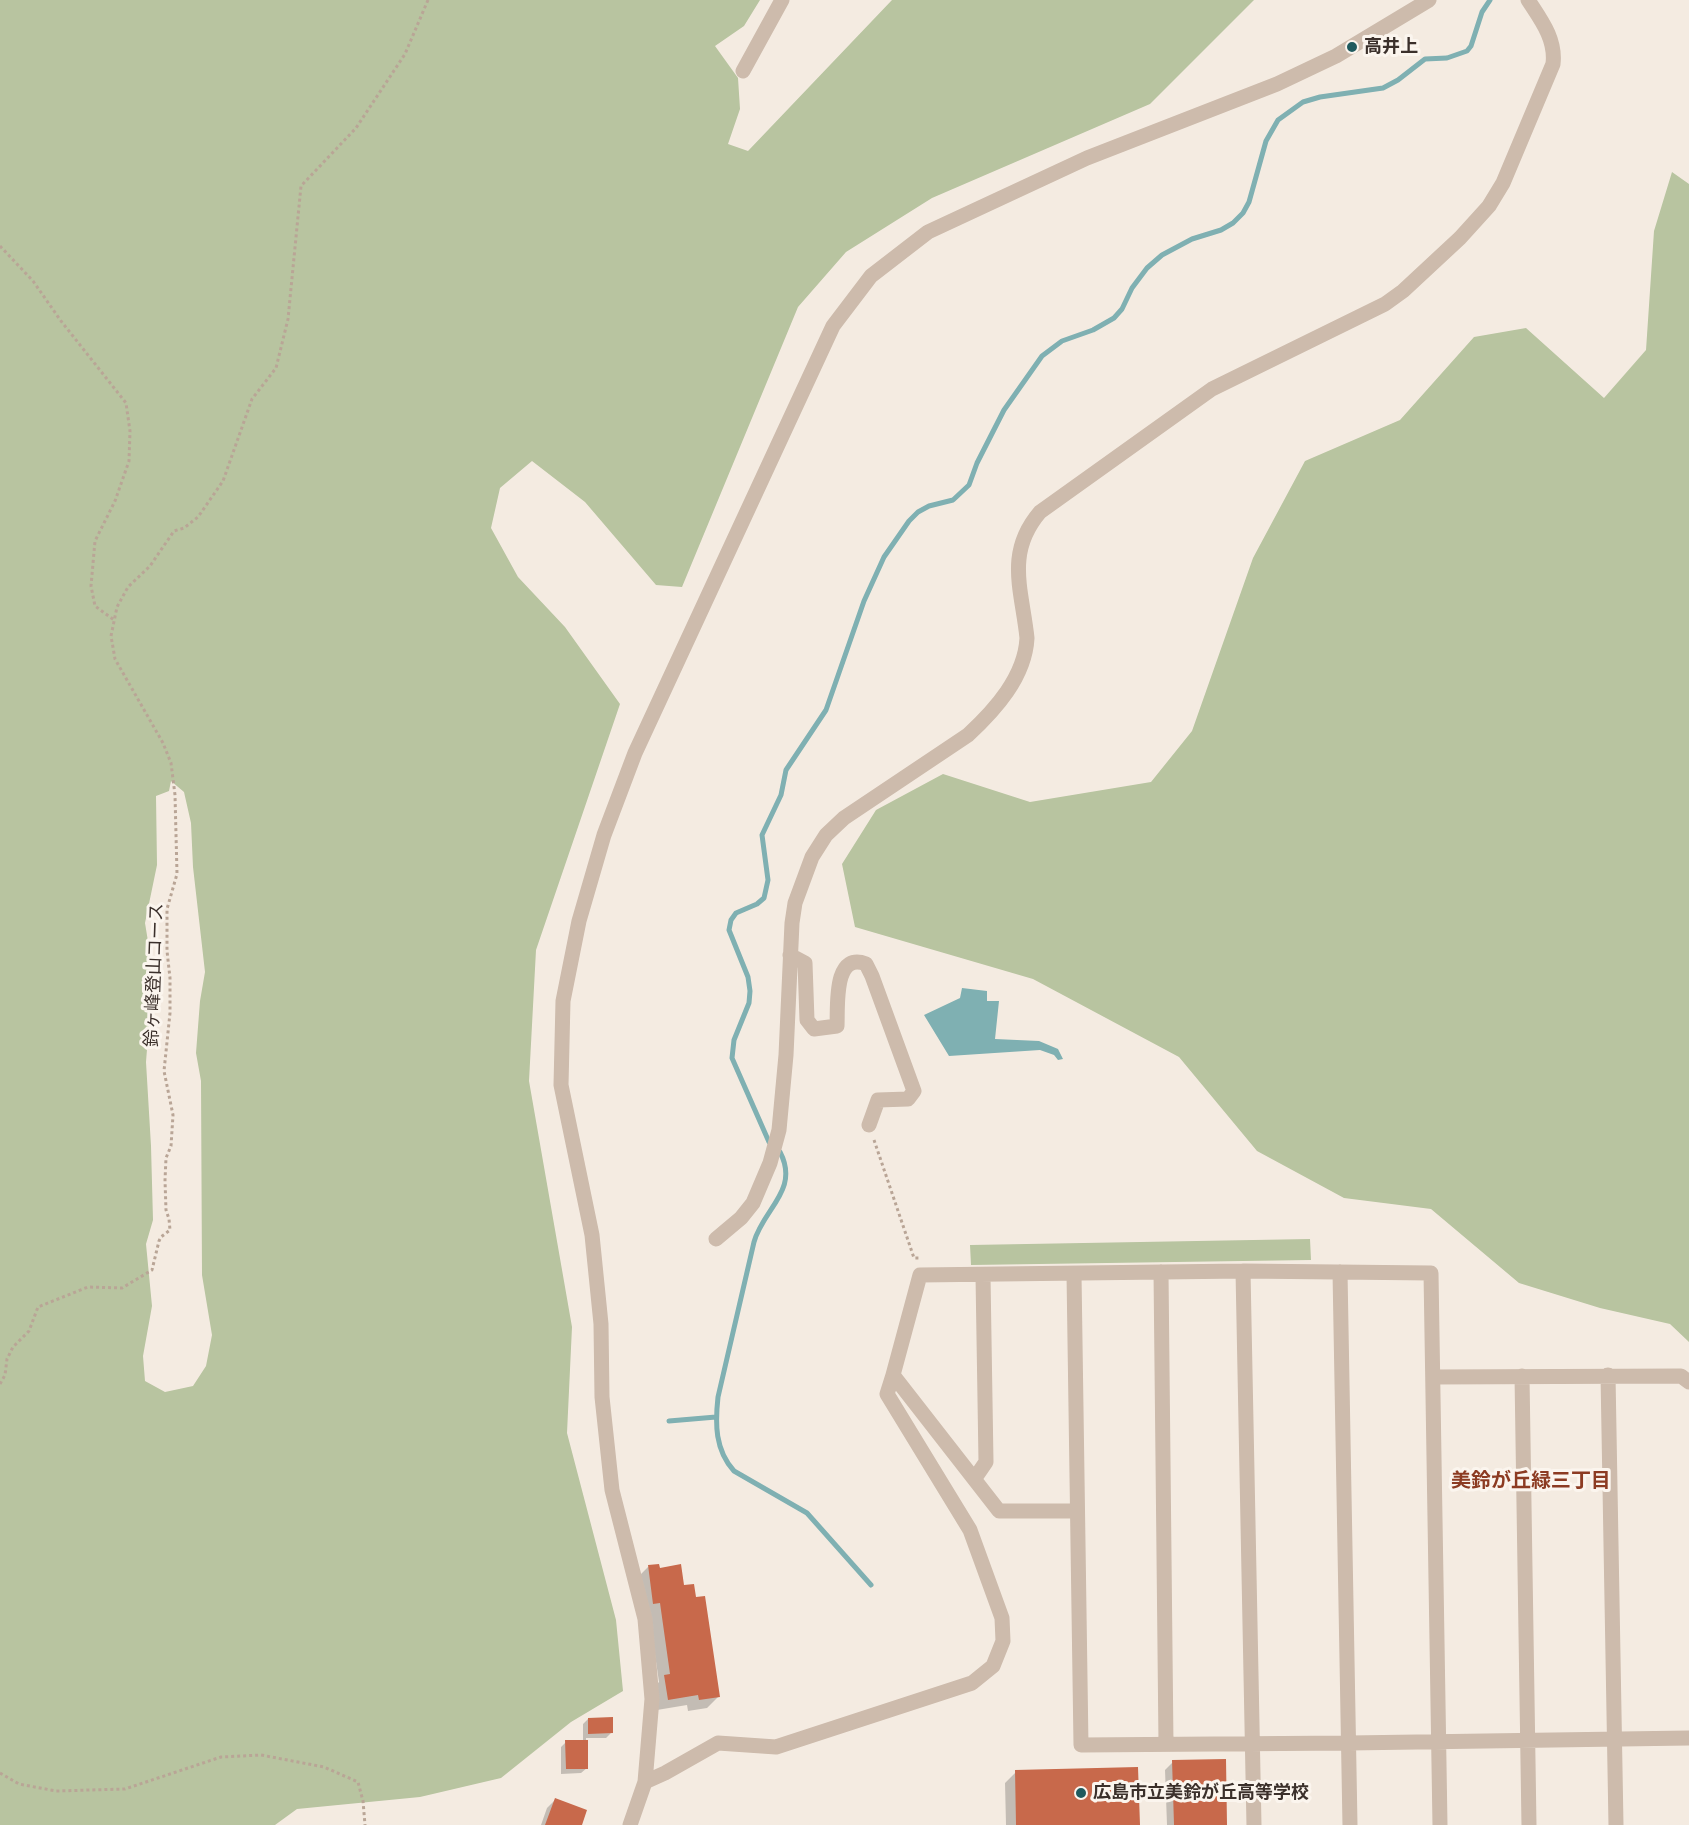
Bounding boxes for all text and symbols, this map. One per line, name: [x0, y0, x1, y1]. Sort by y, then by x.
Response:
place label: 高井上: [1364, 36, 1418, 58]
marker: 高井上: [1345, 40, 1359, 54]
street label: 鈴ヶ峰登山コース: [142, 903, 168, 1047]
district label: 美鈴が丘緑三丁目: [1451, 1470, 1611, 1494]
place label: 広島市立美鈴が丘高等学校: [1093, 1782, 1309, 1804]
marker: 広島市立美鈴が丘高等学校: [1074, 1786, 1088, 1800]

